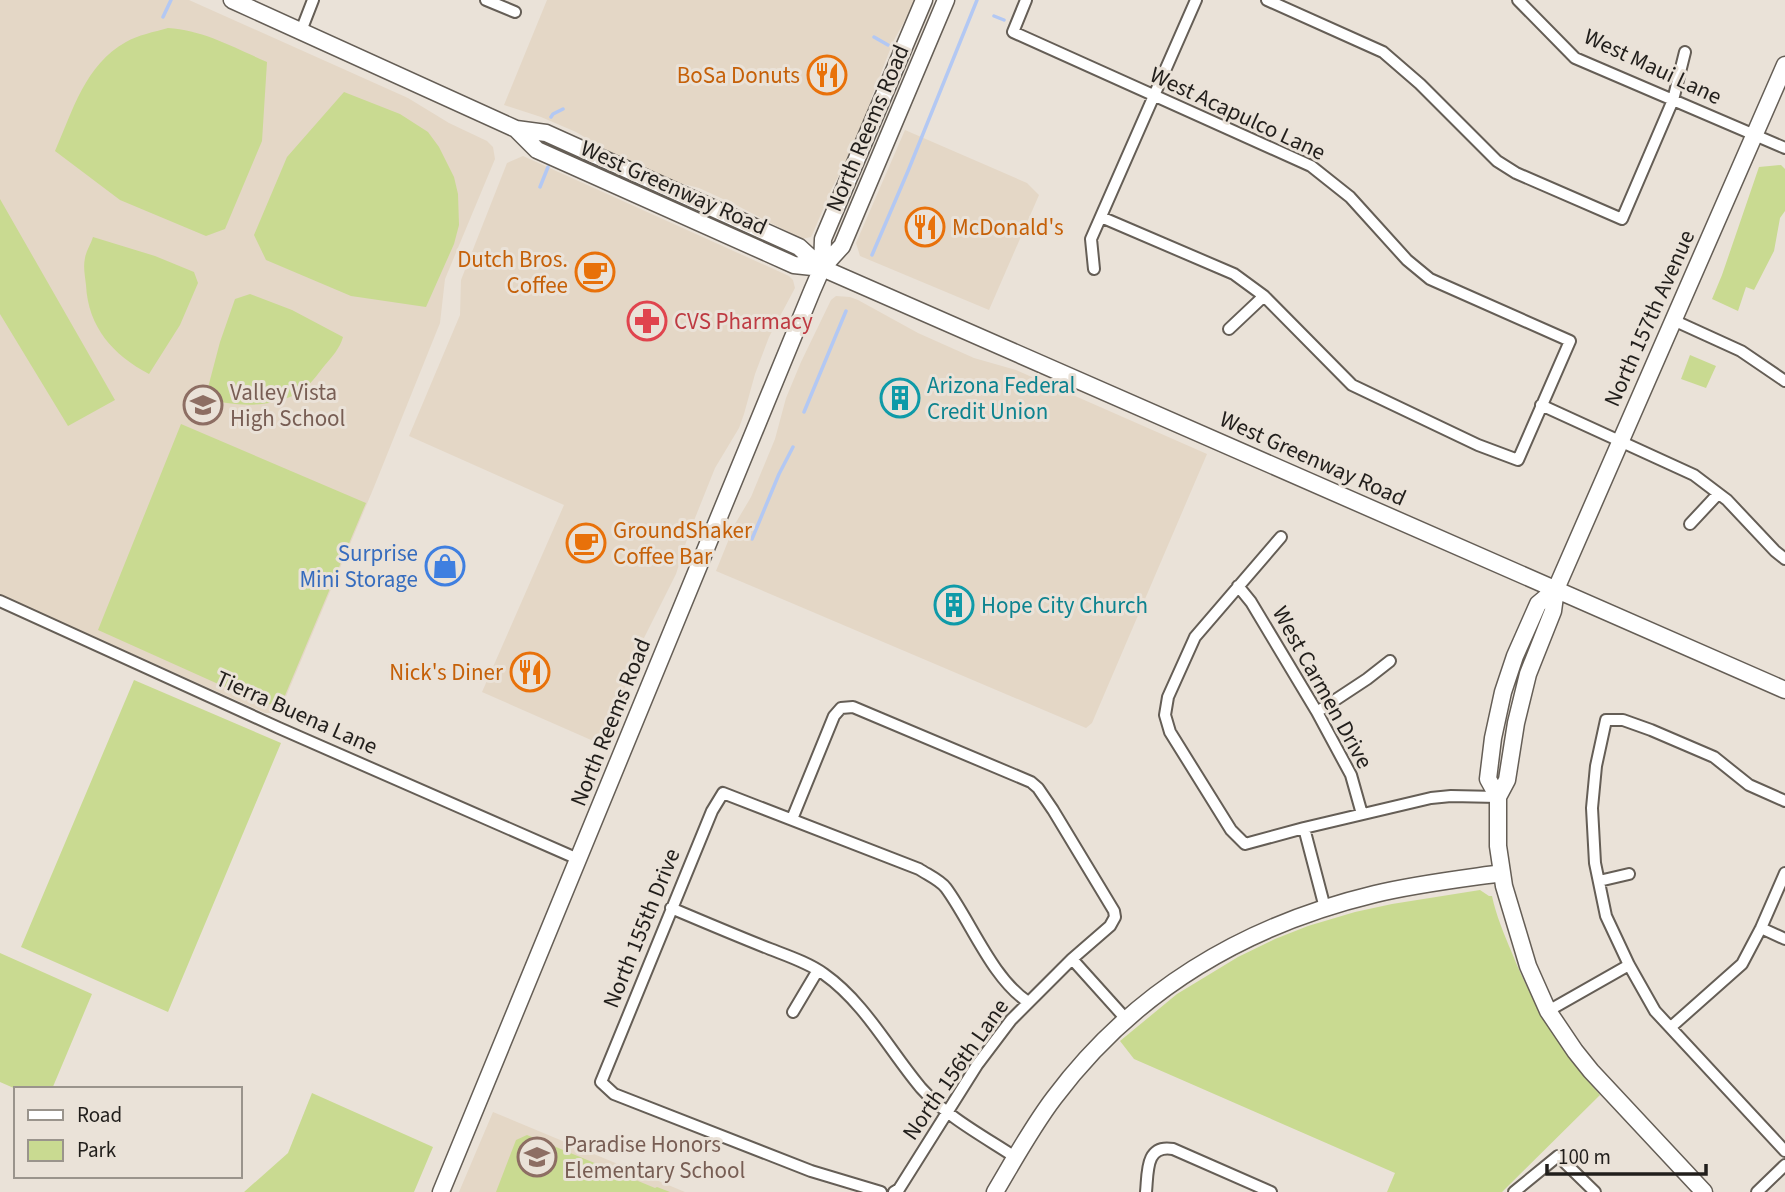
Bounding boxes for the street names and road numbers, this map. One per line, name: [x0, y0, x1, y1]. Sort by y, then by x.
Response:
street label: West Maui Lane: [1578, 20, 1727, 113]
street label: North Reems Road: [817, 40, 918, 217]
street label: West Acapulco Lane: [1145, 58, 1331, 169]
street label: West Greenway Road: [575, 132, 772, 243]
street label: North 157th Avenue: [1596, 225, 1703, 412]
street label: West Greenway Road: [1214, 403, 1411, 514]
street label: West Carmen Drive: [1264, 600, 1381, 775]
street label: North Reems Road: [562, 633, 659, 811]
street label: Tierra Buena Lane: [211, 662, 383, 763]
street label: North 155th Drive: [594, 844, 688, 1013]
street label: North 156th Lane: [894, 992, 1017, 1147]

